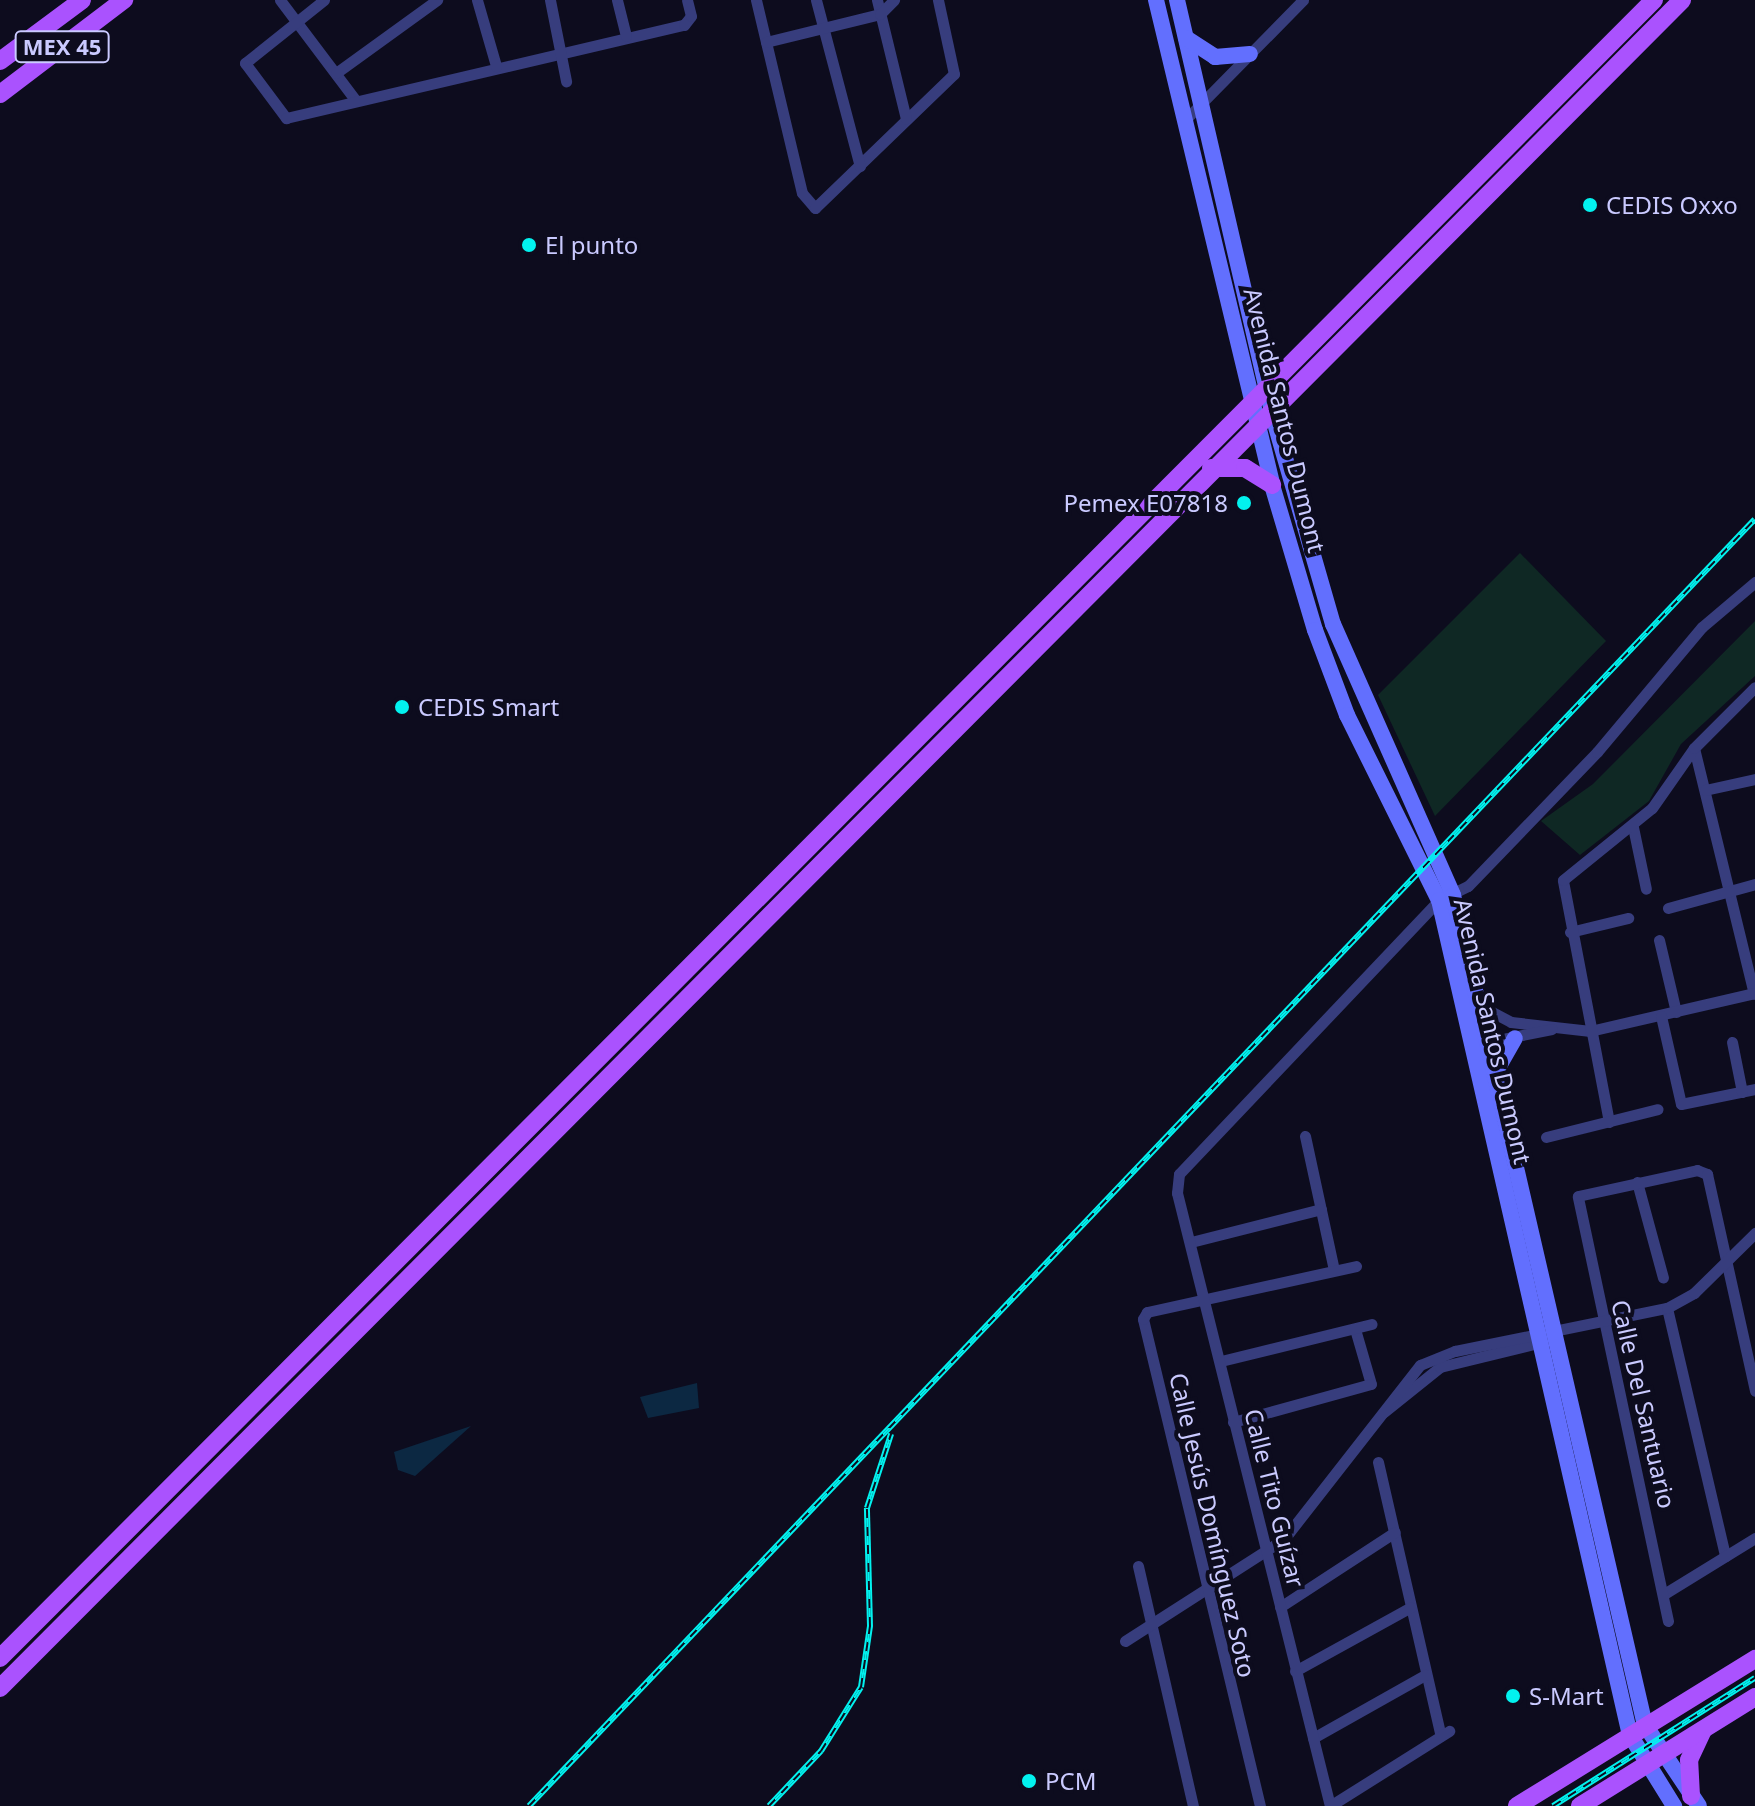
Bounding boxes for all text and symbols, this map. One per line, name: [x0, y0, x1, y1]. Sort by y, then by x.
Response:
road number: MEX 45: [14, 29, 110, 65]
place label: CEDIS Oxxo: [1606, 191, 1738, 219]
marker: CEDIS Oxxo: [1581, 196, 1599, 214]
place label: El punto: [545, 231, 638, 259]
marker: El punto: [520, 236, 538, 254]
street label: Avenida Santos Dumont: [1238, 285, 1332, 555]
place label: Pemex E07818: [1064, 489, 1228, 517]
marker: Pemex E07818: [1235, 494, 1253, 512]
place label: CEDIS Smart: [418, 693, 559, 721]
marker: CEDIS Smart: [393, 698, 411, 716]
street label: Avenida Santos Dumont: [1448, 895, 1538, 1167]
street label: Calle Del Santuario: [1606, 1297, 1682, 1511]
street label: Calle Jesús Domínguez Soto: [1164, 1370, 1262, 1680]
street label: Calle Tito Guízar: [1239, 1406, 1311, 1590]
place label: S-Mart: [1529, 1682, 1604, 1710]
marker: S-Mart: [1504, 1687, 1522, 1705]
place label: PCM: [1045, 1767, 1096, 1795]
marker: PCM: [1020, 1772, 1038, 1790]

